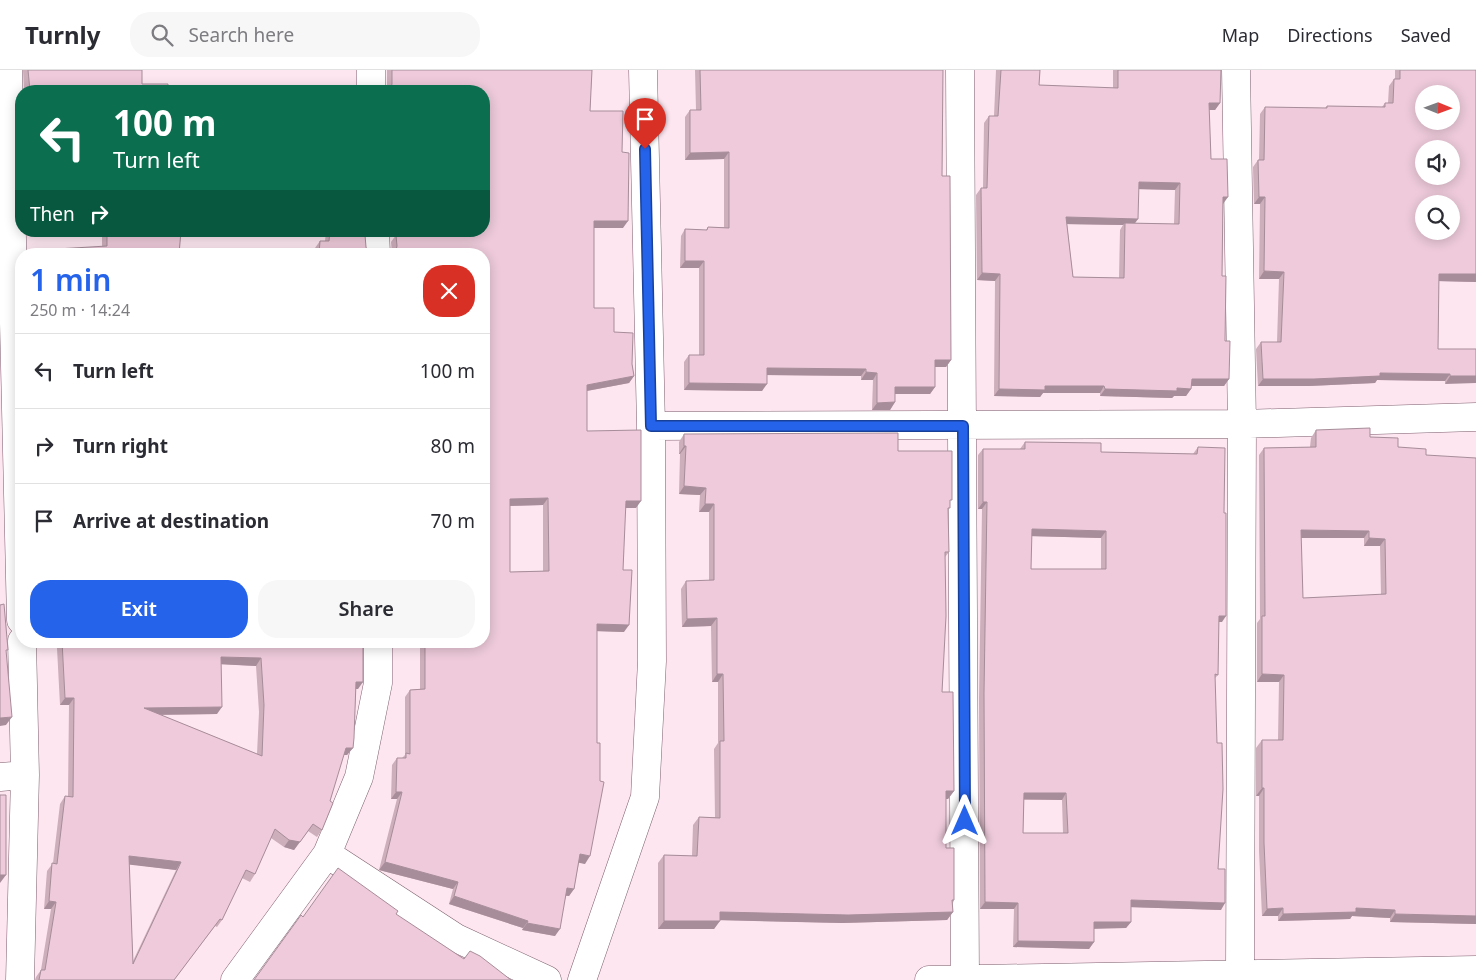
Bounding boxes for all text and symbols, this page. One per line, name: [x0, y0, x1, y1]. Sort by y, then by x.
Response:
search box: [130, 12, 480, 57]
text: Turnly: [25, 18, 100, 51]
icon: search: [148, 21, 176, 49]
text: Search here: [188, 22, 294, 48]
text: Map: [1222, 23, 1259, 47]
text: Directions: [1287, 23, 1373, 47]
text: Saved: [1401, 23, 1451, 47]
north arrow: [1415, 85, 1460, 130]
map controls: [1415, 85, 1460, 240]
pin: [624, 98, 666, 149]
text: 100 m: [113, 99, 216, 146]
icon: left: [30, 105, 95, 170]
icon: arrive: [631, 105, 659, 133]
button: sound: [1415, 140, 1460, 185]
text: Turn left: [113, 144, 200, 174]
button: search: [1415, 195, 1460, 240]
icon: right: [85, 200, 113, 228]
text: Then: [30, 201, 75, 227]
text: 1 min: [30, 259, 111, 300]
button: close: [423, 265, 475, 317]
text: 250 m · 14:24: [30, 299, 130, 321]
icon: left: [30, 357, 58, 385]
text: Turn left: [73, 358, 154, 384]
text: 100 m: [420, 358, 475, 384]
icon: right: [30, 432, 58, 460]
text: Turn right: [73, 433, 168, 459]
text: 80 m: [431, 433, 475, 459]
icon: arrive: [30, 507, 58, 535]
text: Arrive at destination: [73, 508, 269, 534]
text: 70 m: [431, 508, 475, 534]
button: Exit: [30, 580, 248, 638]
button: Share: [258, 580, 475, 638]
position arrow: [938, 794, 990, 846]

